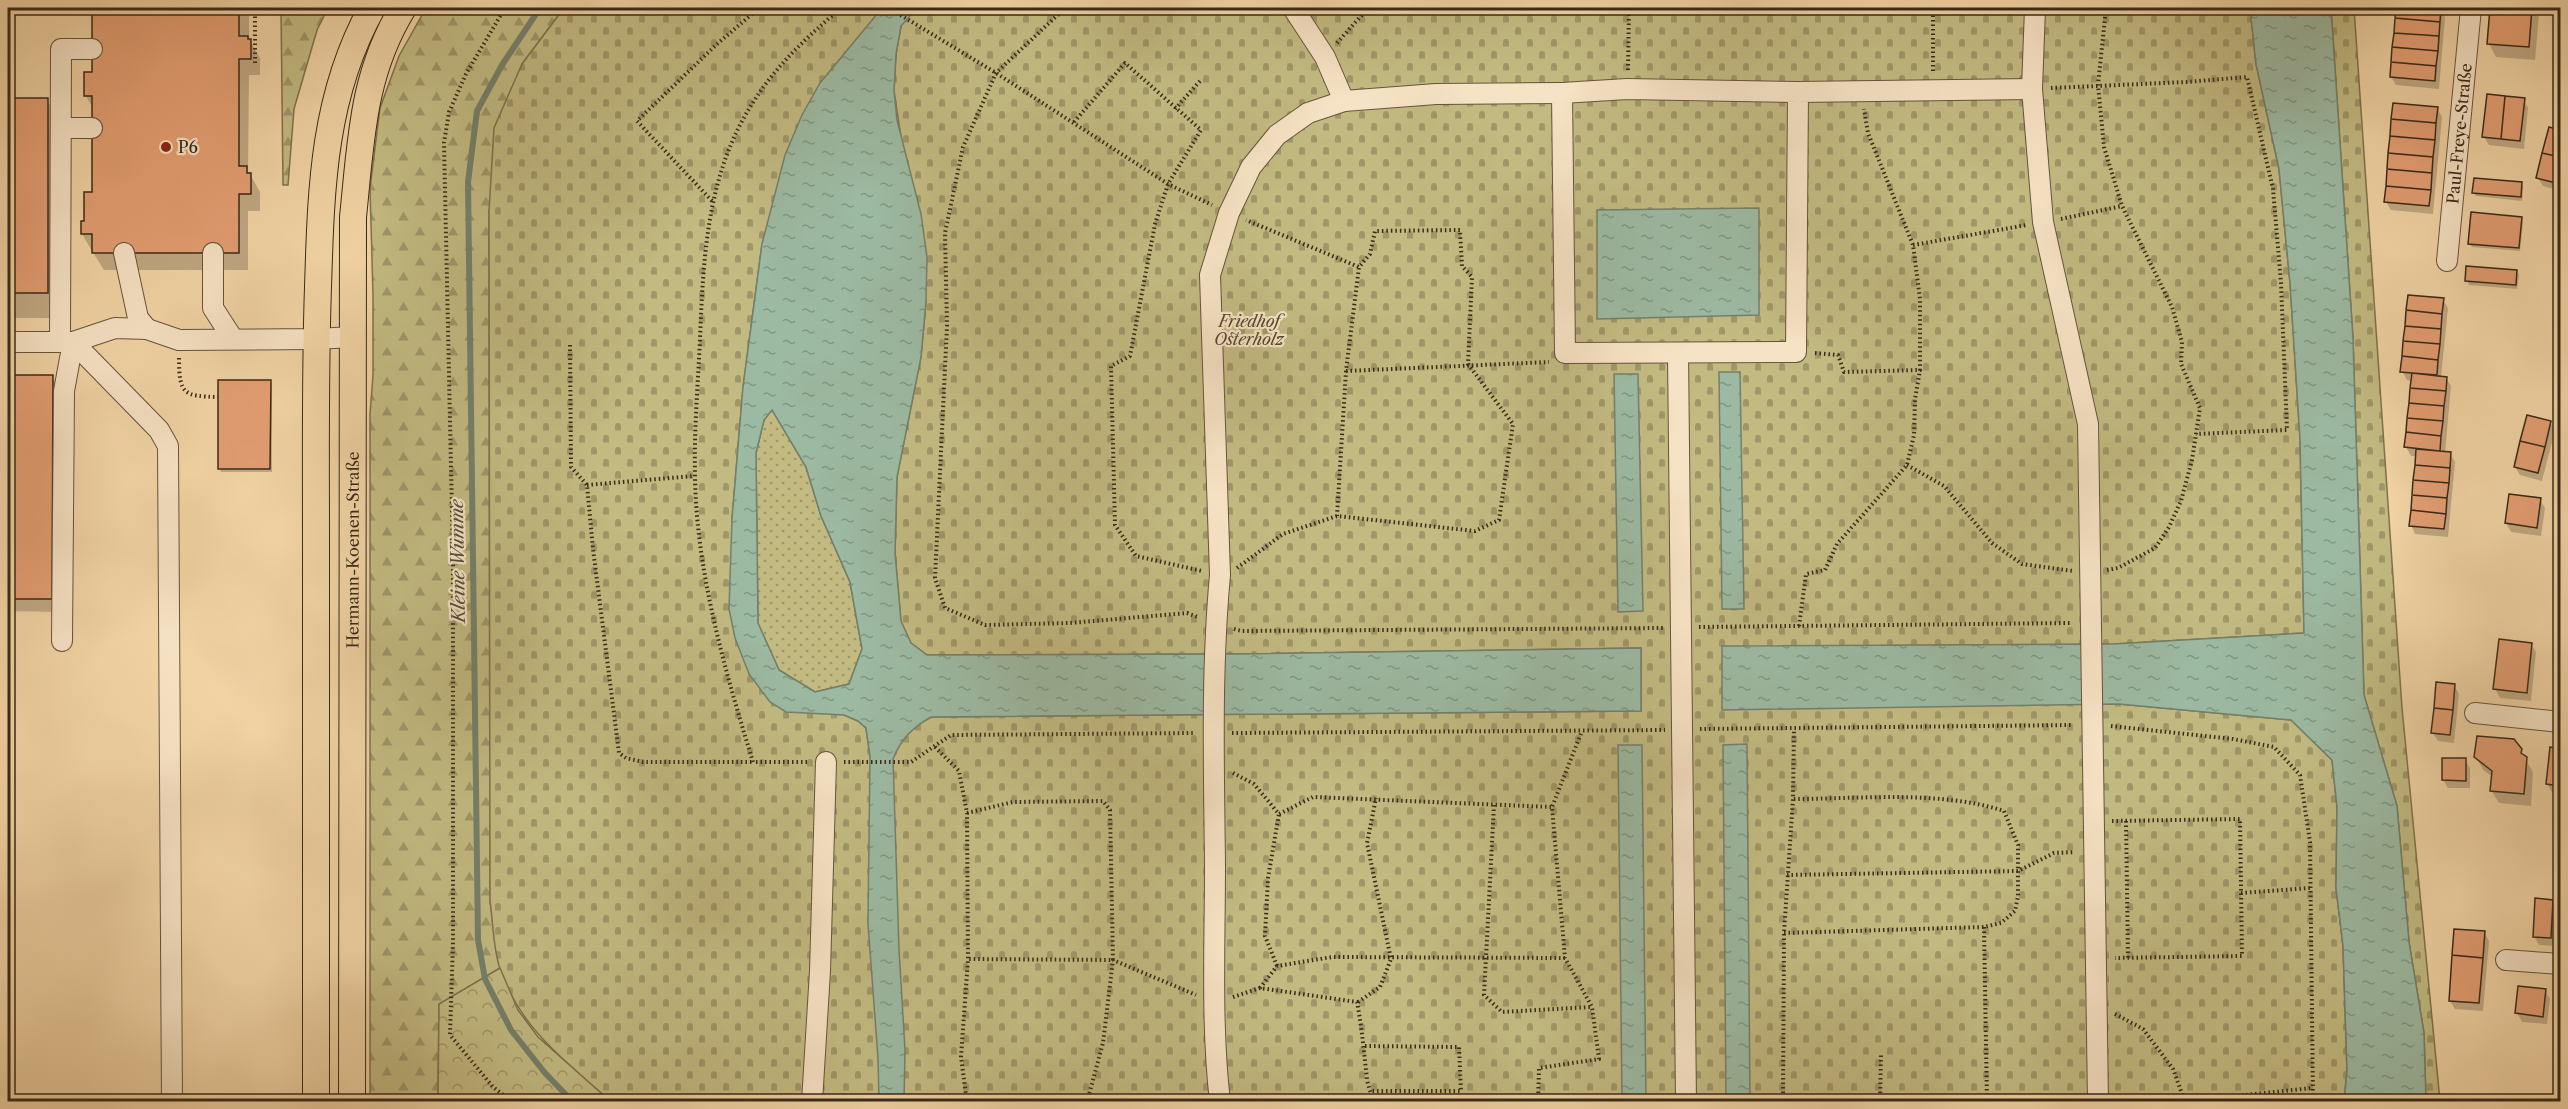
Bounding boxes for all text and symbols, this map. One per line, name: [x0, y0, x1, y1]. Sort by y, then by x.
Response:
street label: Paul-Freye-Straße: [2442, 62, 2476, 205]
place label: P6: [178, 137, 198, 157]
marker: P6: [159, 140, 173, 154]
park label: Friedhof Osterholz: [1214, 311, 1286, 349]
street label: Hermann-Koenen-Straße: [343, 451, 363, 649]
water label: Kleine Wümme: [446, 498, 470, 625]

